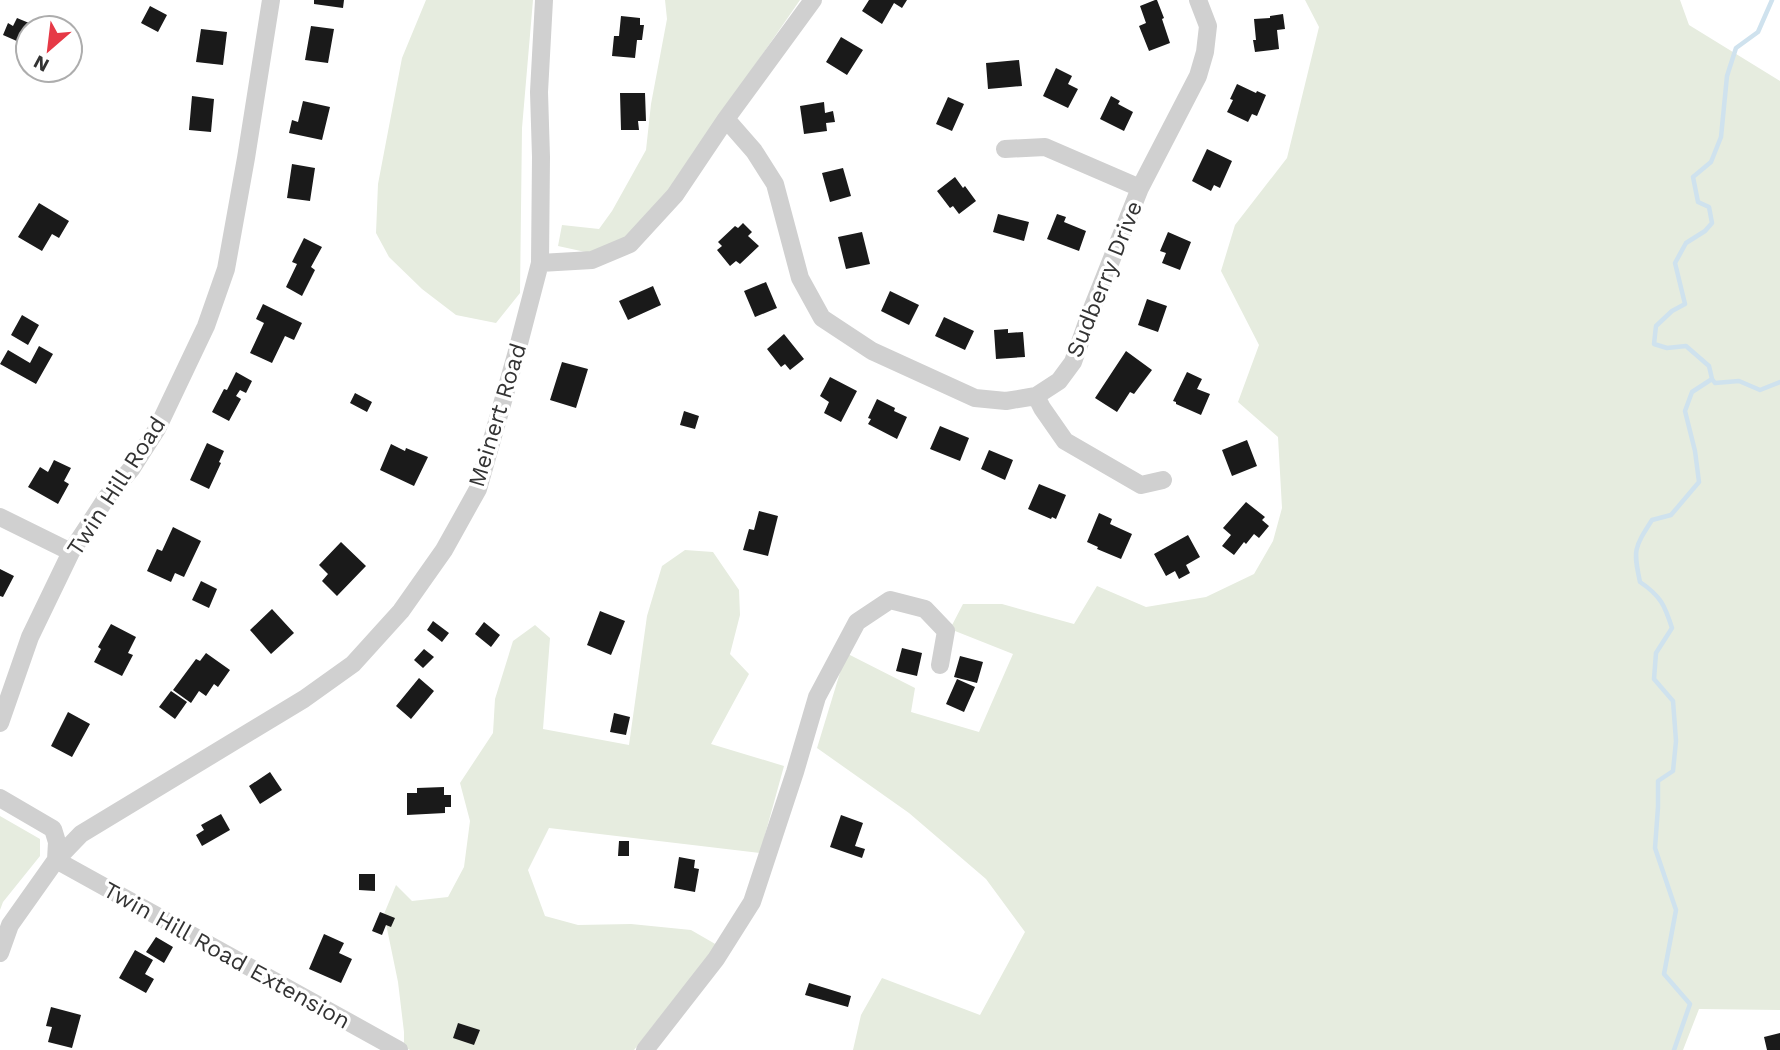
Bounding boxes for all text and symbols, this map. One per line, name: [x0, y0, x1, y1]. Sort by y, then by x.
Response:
north arrow: [14, 14, 84, 84]
text: N: [30, 50, 53, 77]
street label: Sudberry Drive: [1061, 197, 1148, 361]
street label: Meinert Road: [463, 340, 532, 490]
street label: Twin Hill Road: [61, 412, 171, 561]
street label: Twin Hill Road Extension: [99, 876, 355, 1035]

